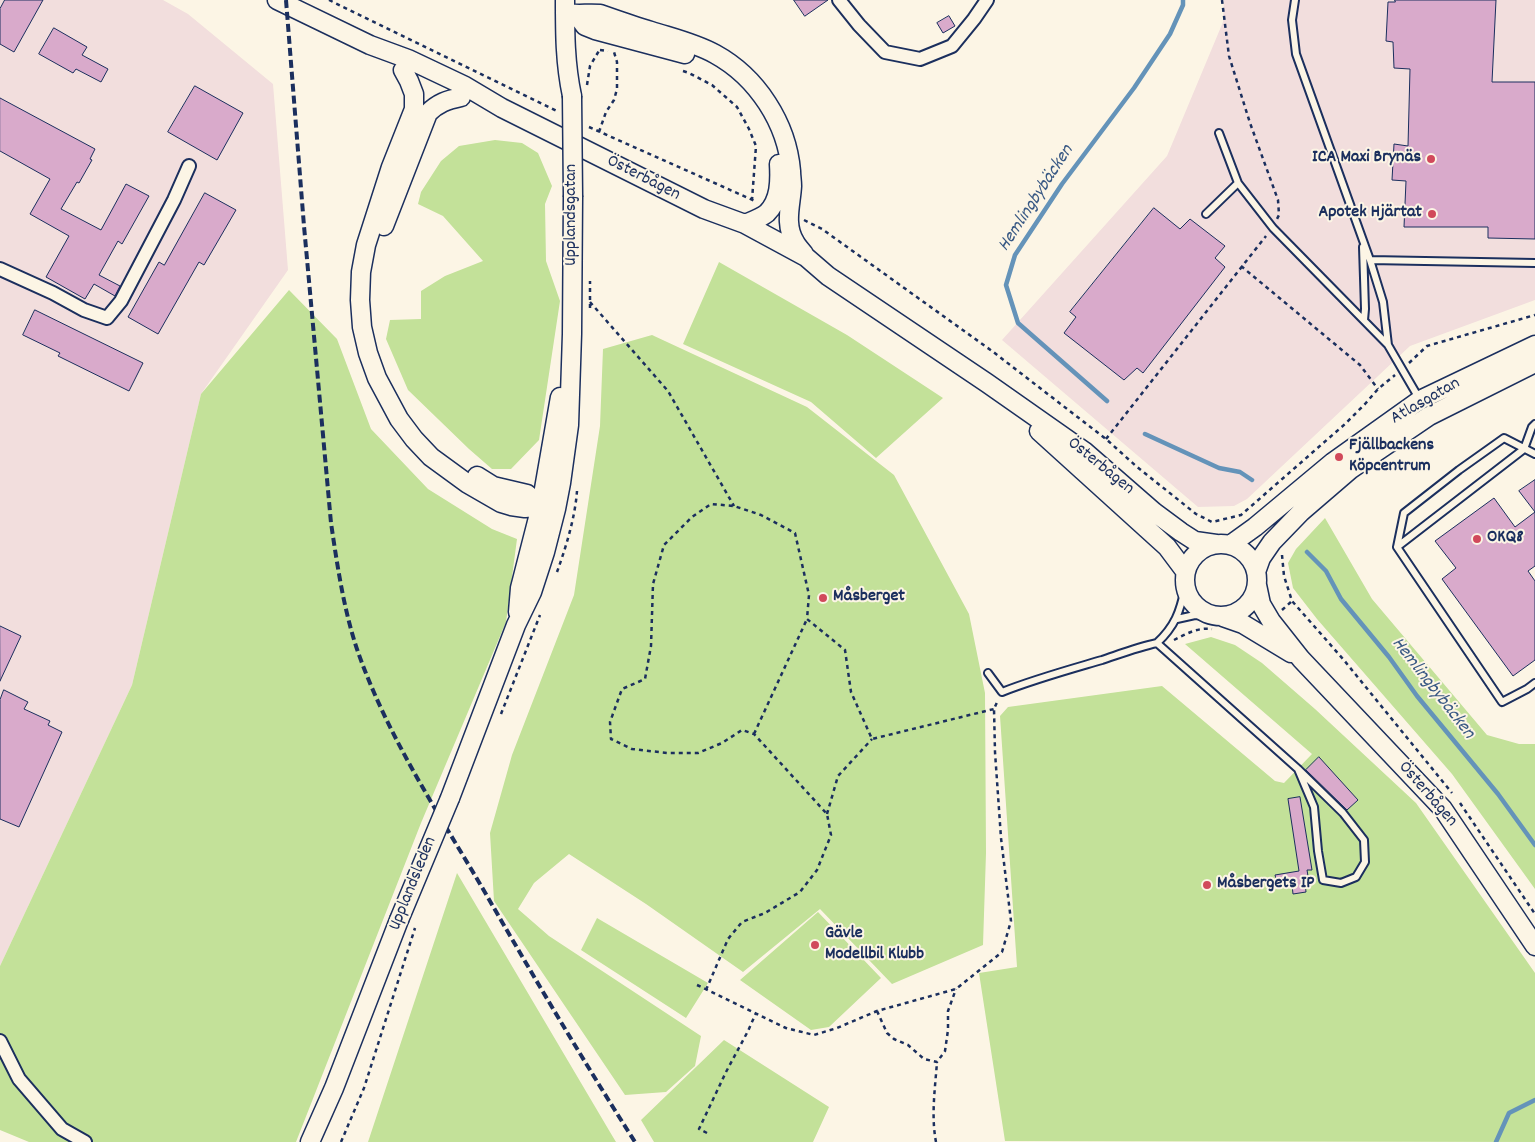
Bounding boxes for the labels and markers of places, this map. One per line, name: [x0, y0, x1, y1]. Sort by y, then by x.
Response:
place label: ICA Maxi Brynäs: [1312, 148, 1421, 170]
marker: ICA Maxi Brynäs: [1425, 153, 1437, 165]
place label: Apotek Hjärtat: [1318, 203, 1422, 225]
marker: Apotek Hjärtat: [1426, 208, 1438, 220]
place label: Fjällbackens Köpcentrum: [1349, 436, 1434, 478]
marker: Fjällbackens Köpcentrum: [1333, 451, 1345, 463]
place label: OKQ8: [1487, 528, 1523, 550]
marker: OKQ8: [1471, 533, 1483, 545]
place label: Måsberget: [833, 587, 905, 609]
marker: Måsberget: [817, 592, 829, 604]
place label: Måsbergets IP: [1217, 874, 1314, 896]
marker: Måsbergets IP: [1201, 879, 1213, 891]
place label: Gävle Modellbil Klubb: [825, 924, 924, 966]
marker: Gävle Modellbil Klubb: [809, 939, 821, 951]

